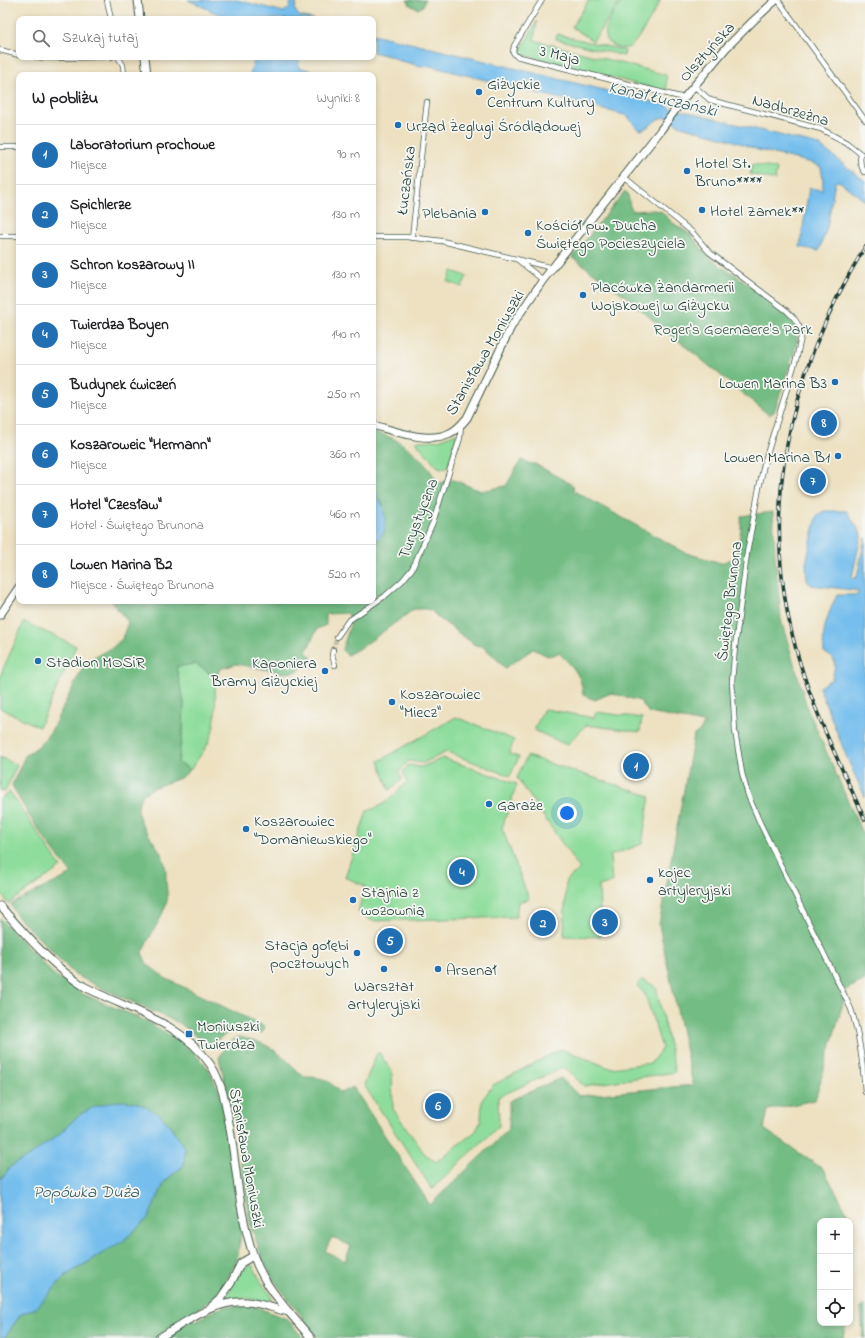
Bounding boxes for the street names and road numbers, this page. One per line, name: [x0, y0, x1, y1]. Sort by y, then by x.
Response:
street label: Olsztyńska: [674, 17, 741, 88]
street label: 3 Maja: [537, 39, 582, 73]
street label: Nadbrzeżna: [749, 89, 832, 133]
street label: Łuczańska: [391, 144, 423, 217]
street label: Stanisława Moniuszki: [440, 286, 531, 420]
street label: Turystyczna: [393, 475, 445, 562]
street label: Świętego Brunona: [711, 540, 749, 662]
street label: Stanisława Moniuszki: [222, 1087, 270, 1230]

